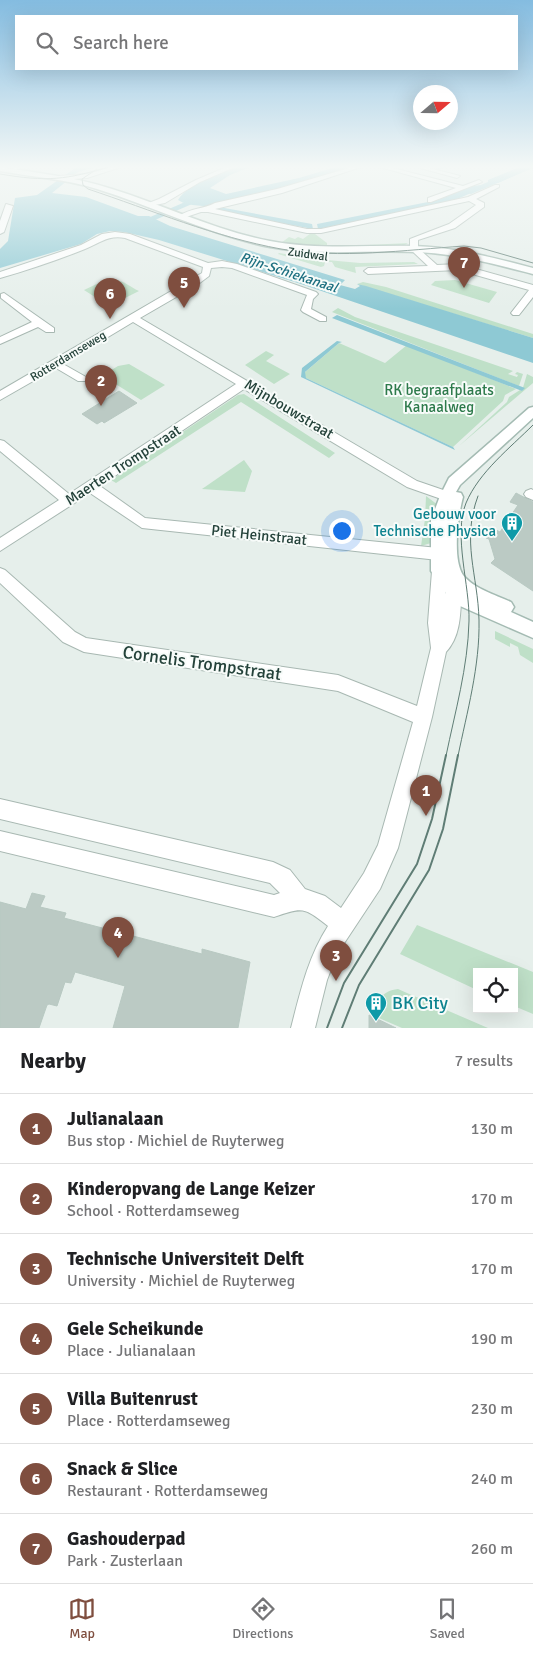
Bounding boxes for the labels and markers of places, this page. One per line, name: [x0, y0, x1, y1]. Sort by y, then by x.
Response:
pin: 7: [448, 247, 480, 288]
pin: 5: [168, 267, 200, 308]
pin: 6: [94, 278, 126, 319]
pin: 2: [85, 365, 117, 406]
place label: Gebouw voor Technische Physica: [373, 505, 496, 540]
building icon: Gebouw voor Technische Physica: [500, 511, 524, 542]
pin: 1: [410, 775, 442, 816]
pin: 4: [102, 917, 134, 958]
pin: 3: [320, 940, 352, 981]
building icon: BK City: [364, 991, 388, 1022]
place label: BK City: [392, 992, 449, 1014]

